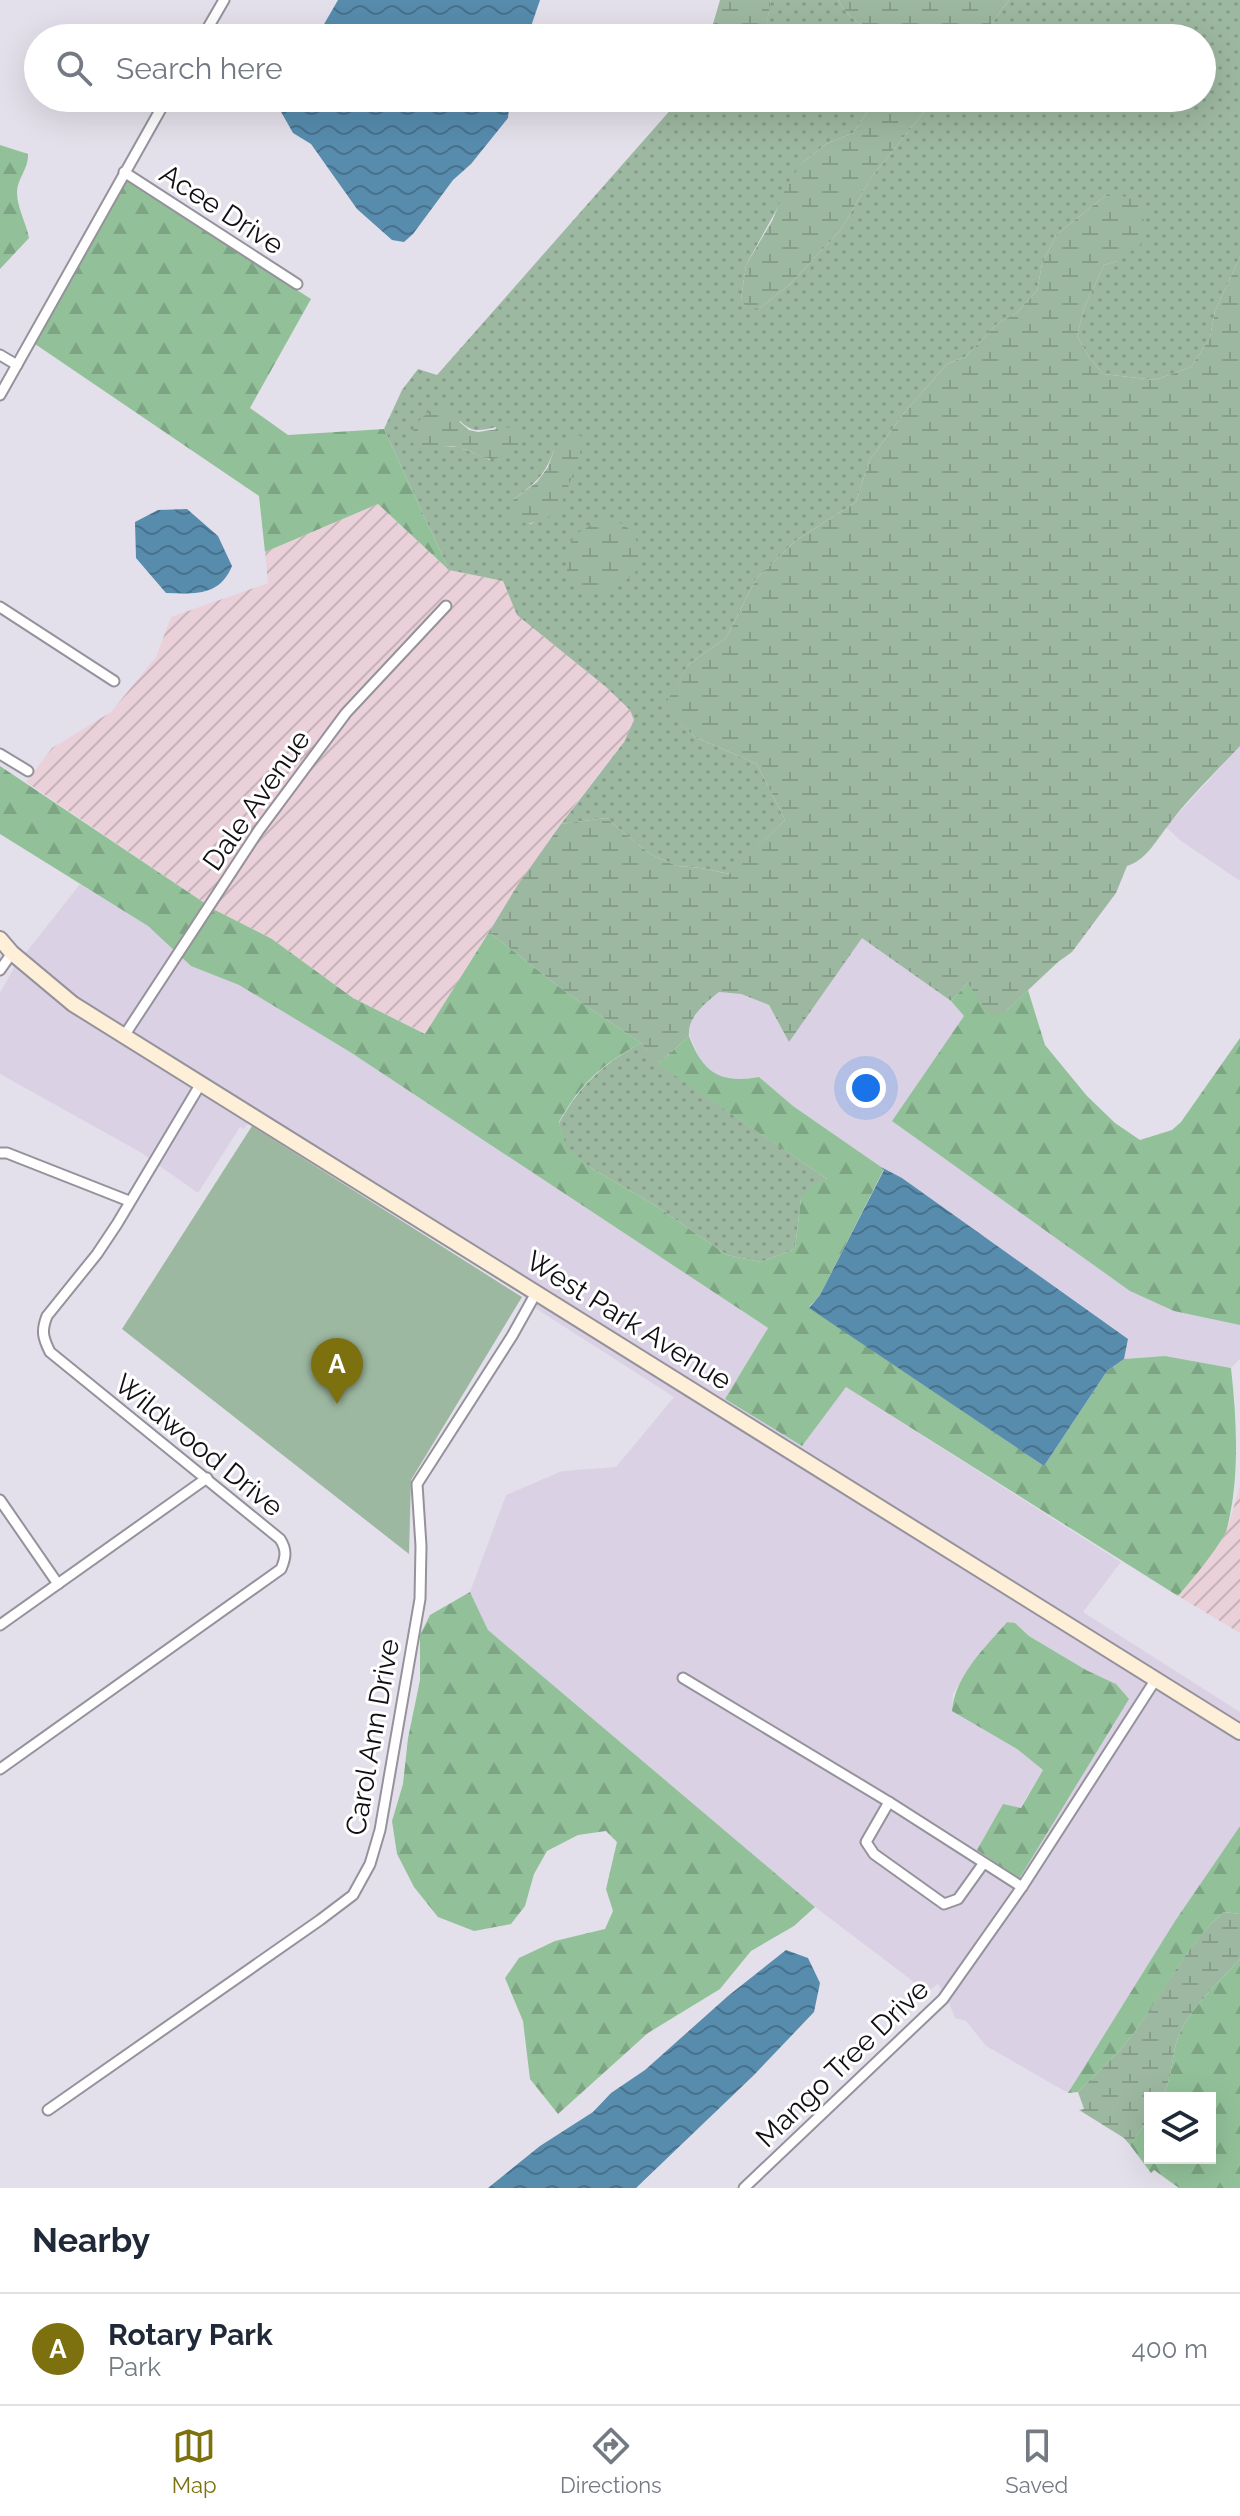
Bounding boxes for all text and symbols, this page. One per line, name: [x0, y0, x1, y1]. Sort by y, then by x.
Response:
search box: [24, 24, 1216, 112]
icon: search: [52, 46, 96, 90]
text: Search here: [116, 51, 283, 86]
street label: Acee Drive: [154, 157, 290, 262]
street label: Dale Avenue: [196, 724, 317, 877]
your location: [846, 1068, 886, 1108]
street label: West Park Avenue: [520, 1244, 737, 1397]
pin: A: [311, 1338, 363, 1404]
street label: Wildwood Drive: [108, 1367, 290, 1523]
street label: Carol Ann Drive: [339, 1636, 406, 1838]
street label: Mango Tree Drive: [749, 1973, 935, 2154]
map controls: [1144, 2092, 1216, 2164]
button: layers: [1144, 2092, 1216, 2164]
text: Nearby: [32, 2220, 150, 2260]
text: Rotary Park: [108, 2317, 273, 2352]
text: A: [49, 2334, 67, 2364]
text: 400 m: [1131, 2334, 1208, 2364]
text: Park: [108, 2352, 161, 2382]
tab: Map: [172, 2424, 217, 2498]
tab: Directions: [560, 2424, 662, 2498]
tab: Saved: [1005, 2424, 1068, 2498]

